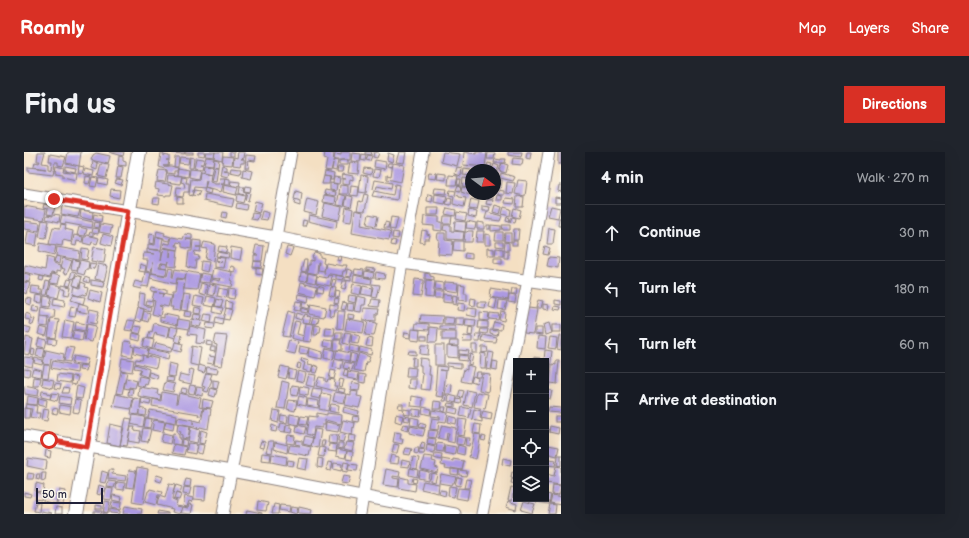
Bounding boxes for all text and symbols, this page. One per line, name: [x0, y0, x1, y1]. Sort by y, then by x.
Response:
text: Roamly: [20, 17, 84, 40]
text: Map: [798, 20, 826, 37]
text: Layers: [848, 20, 890, 37]
text: Share: [912, 20, 949, 37]
button: Directions: [844, 86, 945, 123]
text: Find us: [24, 88, 116, 121]
north arrow: [465, 164, 501, 200]
text: 4 min: [601, 168, 644, 188]
text: Walk · 270 m: [857, 170, 929, 186]
route end: [45, 190, 63, 208]
icon: ahead: [601, 222, 623, 244]
text: Continue: [639, 223, 701, 242]
text: 30 m: [899, 225, 929, 241]
icon: left: [601, 278, 623, 300]
text: Turn left: [639, 279, 696, 298]
text: 180 m: [894, 281, 929, 297]
icon: left: [601, 334, 623, 356]
text: Turn left: [639, 335, 696, 354]
text: 60 m: [899, 337, 929, 353]
map controls: [513, 358, 549, 502]
button: +: [513, 358, 549, 394]
icon: arrive: [601, 390, 623, 412]
text: Arrive at destination: [639, 391, 777, 410]
button: −: [513, 394, 549, 430]
button: locate: [513, 430, 549, 466]
route start: [40, 431, 58, 449]
button: layers: [513, 466, 549, 502]
scale bar: [36, 486, 103, 505]
text: 50 m: [42, 488, 67, 501]

